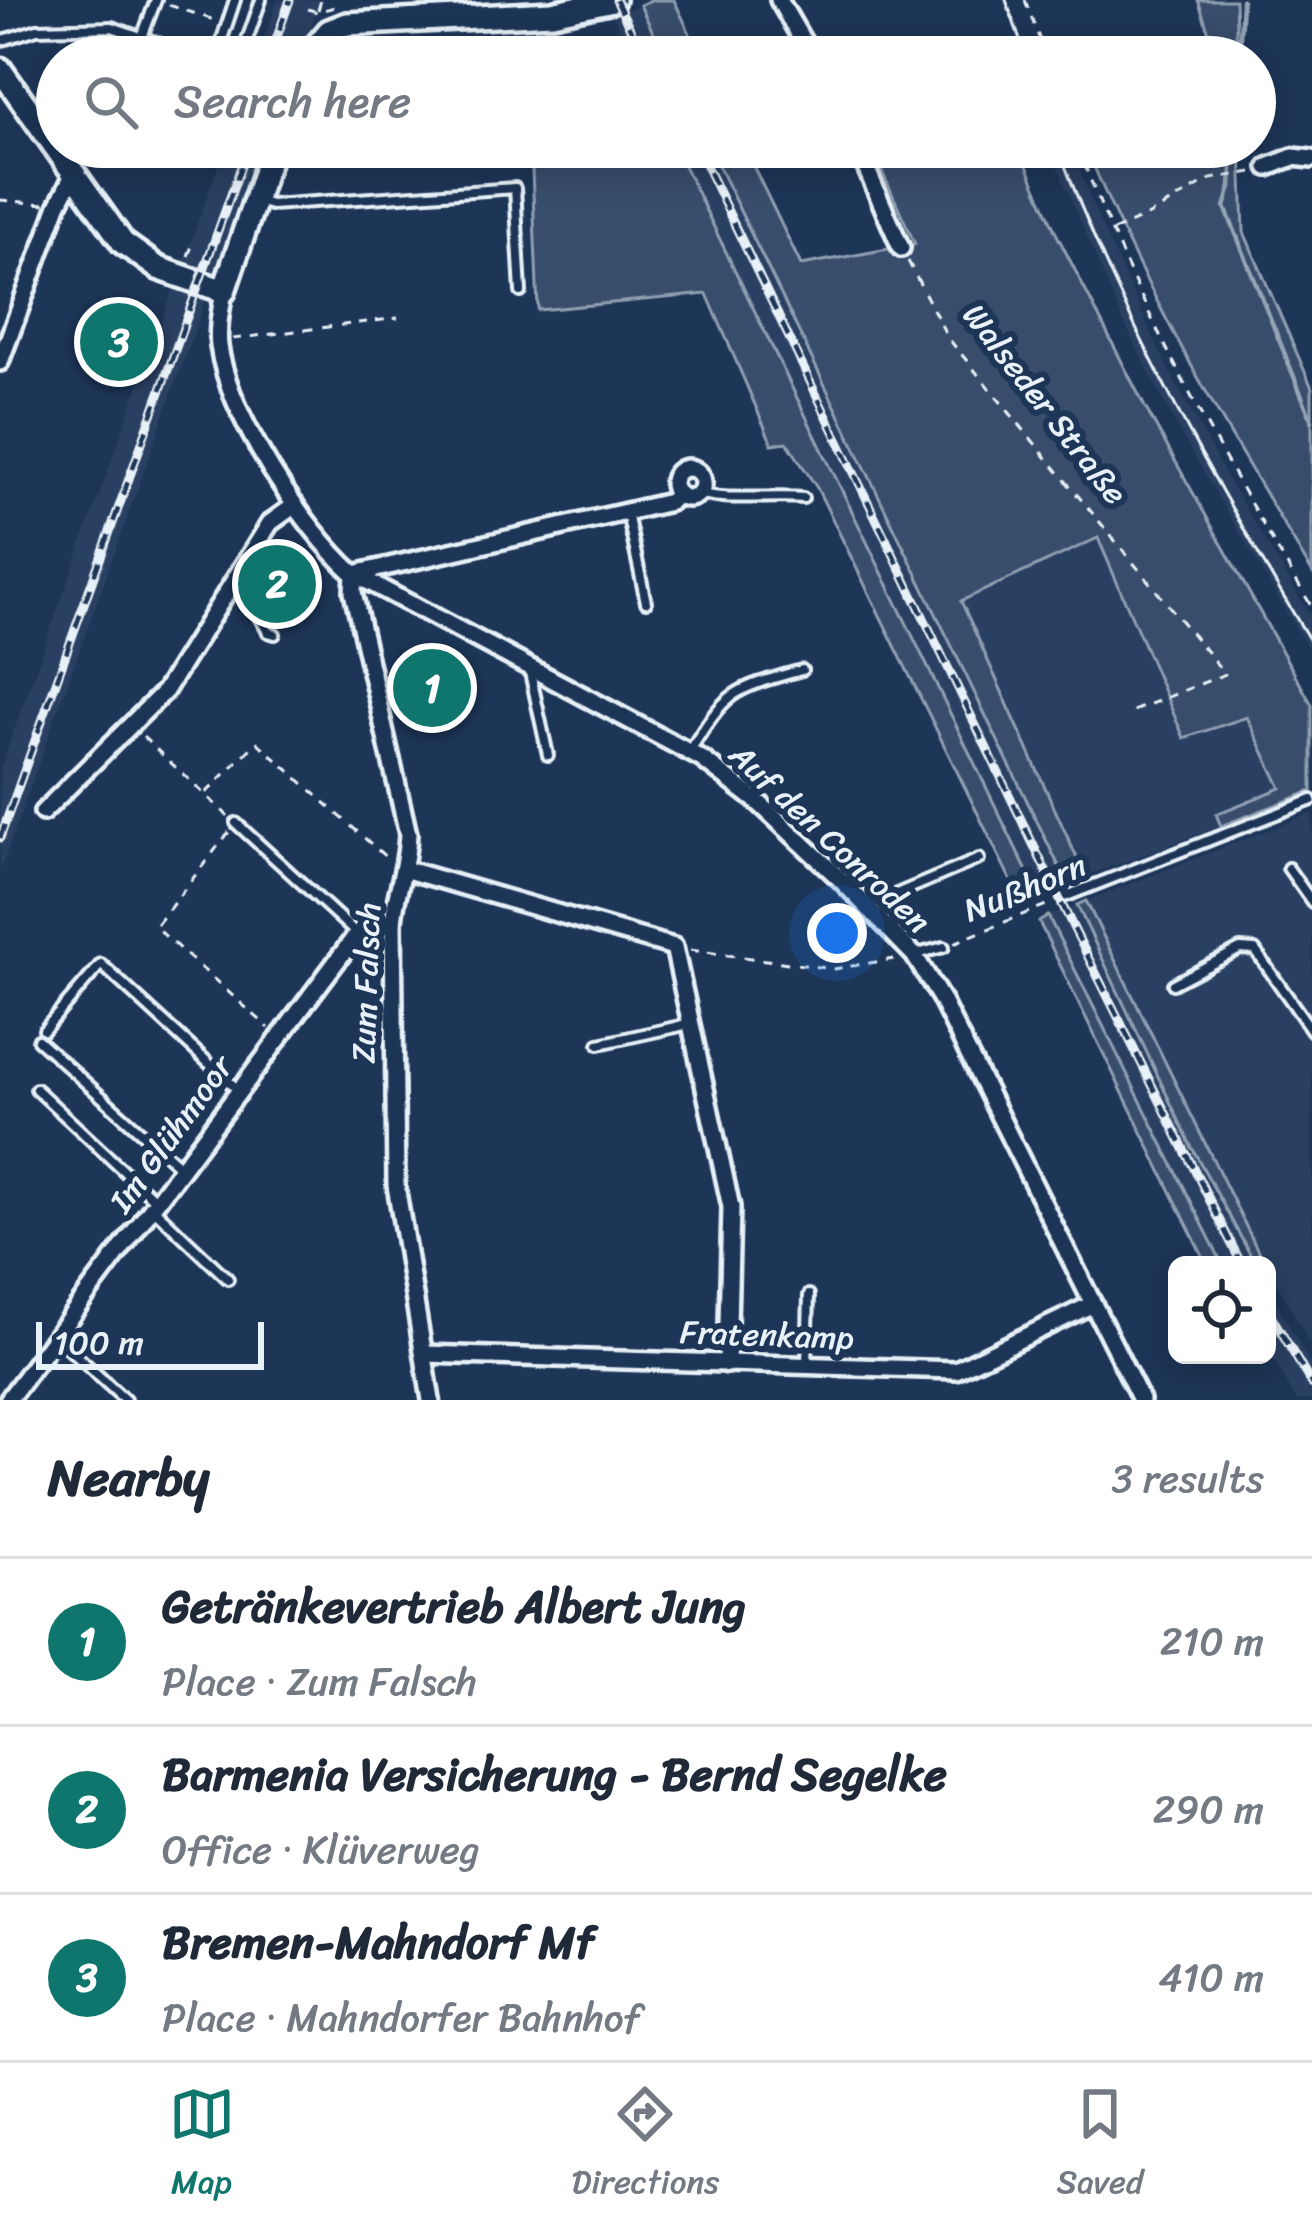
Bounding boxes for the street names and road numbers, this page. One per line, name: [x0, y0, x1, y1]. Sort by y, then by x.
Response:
street label: Walseder Straße: [947, 290, 1143, 518]
street label: Auf den Conroden: [714, 727, 945, 948]
street label: Nußhorn: [954, 837, 1096, 939]
street label: Zum Falsch: [334, 902, 398, 1064]
street label: Im Glühmoor: [93, 1040, 250, 1226]
street label: Fratenkamp: [679, 1303, 855, 1367]

